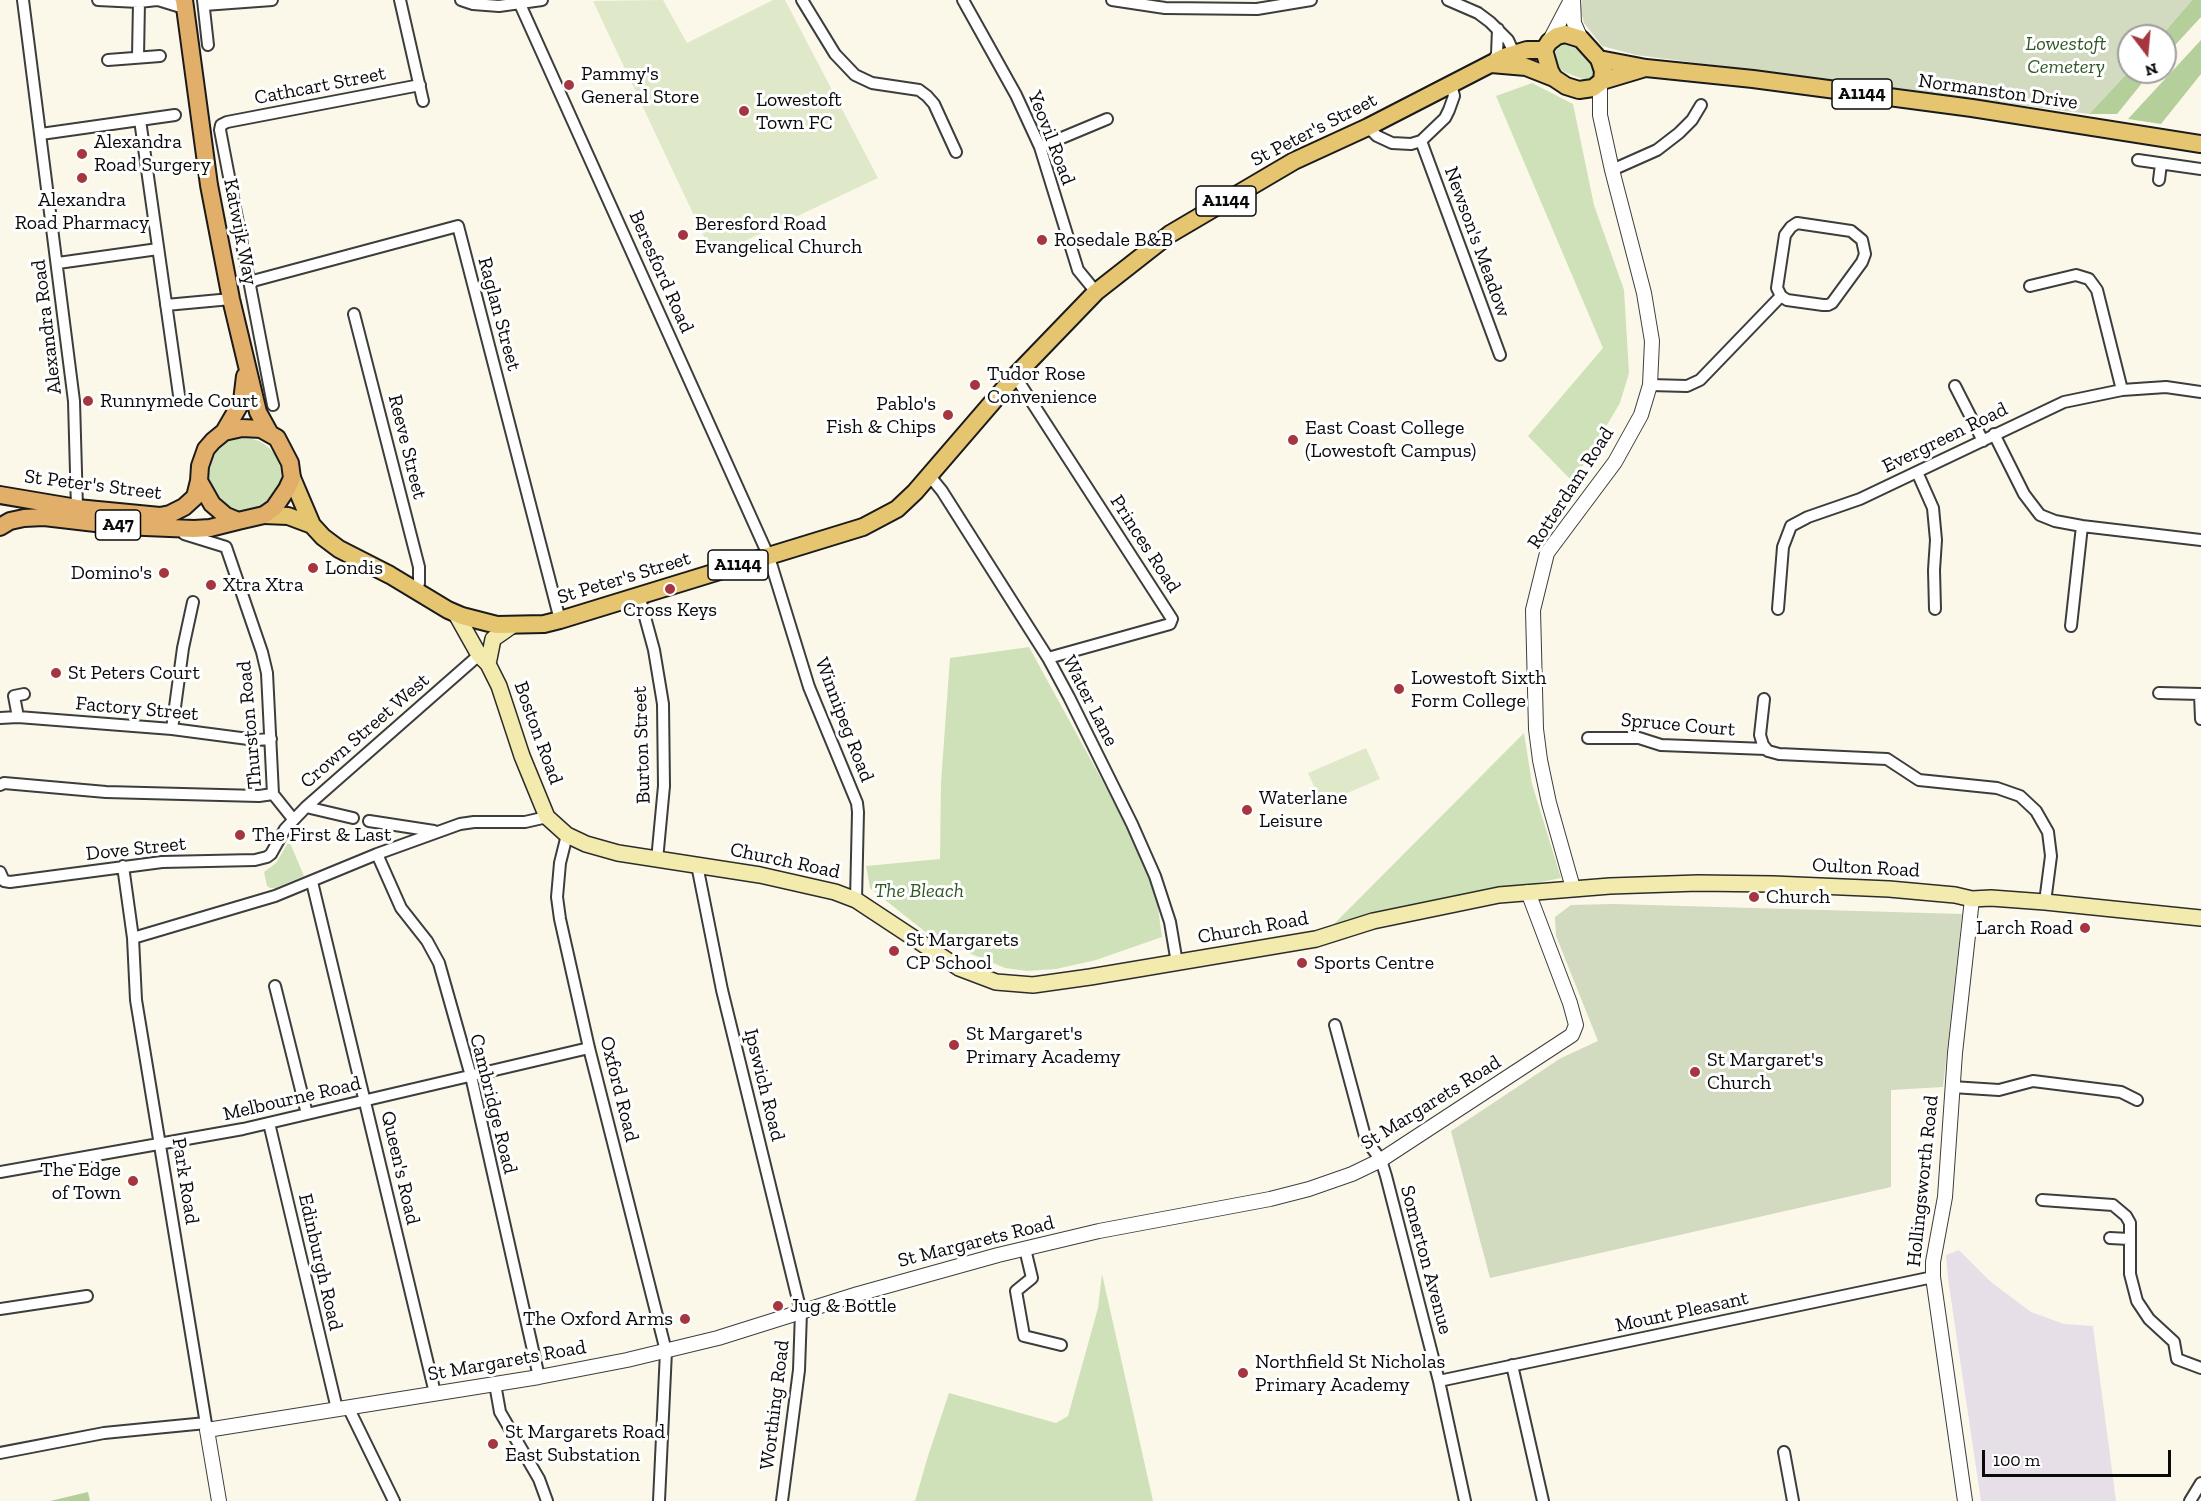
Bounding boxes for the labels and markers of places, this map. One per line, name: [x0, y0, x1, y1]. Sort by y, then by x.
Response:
place label: Pammy's General Store: [581, 62, 699, 109]
marker: Pammy's General Store: [562, 78, 576, 92]
place label: Lowestoft Town FC: [756, 88, 842, 135]
marker: Lowestoft Town FC: [737, 104, 751, 118]
place label: Alexandra Road Surgery: [94, 130, 211, 177]
marker: Alexandra Road Surgery: [75, 147, 89, 161]
marker: Alexandra Road Pharmacy: [75, 171, 89, 185]
place label: Alexandra Road Pharmacy: [15, 188, 149, 235]
place label: Beresford Road Evangelical Church: [695, 212, 862, 259]
marker: Beresford Road Evangelical Church: [676, 228, 690, 242]
place label: Rosedale B&B: [1054, 228, 1173, 252]
marker: Rosedale B&B: [1035, 233, 1049, 247]
place label: Tudor Rose Convenience: [987, 362, 1097, 409]
marker: Tudor Rose Convenience: [968, 378, 982, 392]
place label: Runnymede Court: [100, 389, 258, 413]
place label: Pablo's Fish & Chips: [826, 392, 936, 439]
marker: Runnymede Court: [81, 394, 95, 408]
marker: Pablo's Fish & Chips: [941, 408, 955, 422]
place label: East Coast College (Lowestoft Campus): [1305, 416, 1476, 463]
marker: East Coast College (Lowestoft Campus): [1286, 433, 1300, 447]
place label: Londis: [325, 556, 383, 580]
place label: Domino's: [71, 561, 152, 585]
marker: Londis: [306, 561, 320, 575]
marker: Domino's: [157, 566, 171, 580]
place label: Xtra Xtra: [223, 573, 304, 597]
marker: Xtra Xtra: [204, 578, 218, 592]
marker: Cross Keys: [663, 582, 677, 596]
place label: Cross Keys: [623, 598, 717, 622]
place label: St Peters Court: [68, 661, 200, 685]
marker: St Peters Court: [49, 666, 63, 680]
place label: Lowestoft Sixth Form College: [1411, 666, 1546, 713]
marker: Lowestoft Sixth Form College: [1392, 682, 1406, 696]
place label: Waterlane Leisure: [1259, 786, 1347, 833]
marker: Waterlane Leisure: [1240, 803, 1254, 817]
place label: The First & Last: [252, 823, 391, 847]
marker: The First & Last: [233, 828, 247, 842]
place label: Church: [1766, 885, 1830, 909]
marker: Church: [1747, 890, 1761, 904]
place label: Larch Road: [1976, 916, 2073, 940]
marker: Larch Road: [2078, 921, 2092, 935]
place label: St Margarets CP School: [906, 928, 1019, 975]
marker: St Margarets CP School: [887, 944, 901, 958]
place label: Sports Centre: [1314, 951, 1434, 975]
marker: Sports Centre: [1295, 956, 1309, 970]
place label: St Margaret's Primary Academy: [966, 1022, 1121, 1069]
marker: St Margaret's Primary Academy: [947, 1038, 961, 1052]
place label: St Margaret's Church: [1707, 1048, 1824, 1095]
marker: St Margaret's Church: [1688, 1065, 1702, 1079]
place label: The Edge of Town: [40, 1158, 121, 1205]
marker: The Edge of Town: [126, 1174, 140, 1188]
place label: Jug & Bottle: [790, 1294, 896, 1318]
marker: Jug & Bottle: [771, 1299, 785, 1313]
place label: The Oxford Arms: [523, 1307, 673, 1331]
marker: The Oxford Arms: [678, 1312, 692, 1326]
place label: Northfield St Nicholas Primary Academy: [1255, 1350, 1445, 1397]
marker: Northfield St Nicholas Primary Academy: [1236, 1366, 1250, 1380]
place label: St Margarets Road East Substation: [505, 1420, 665, 1467]
marker: St Margarets Road East Substation: [486, 1437, 500, 1451]

